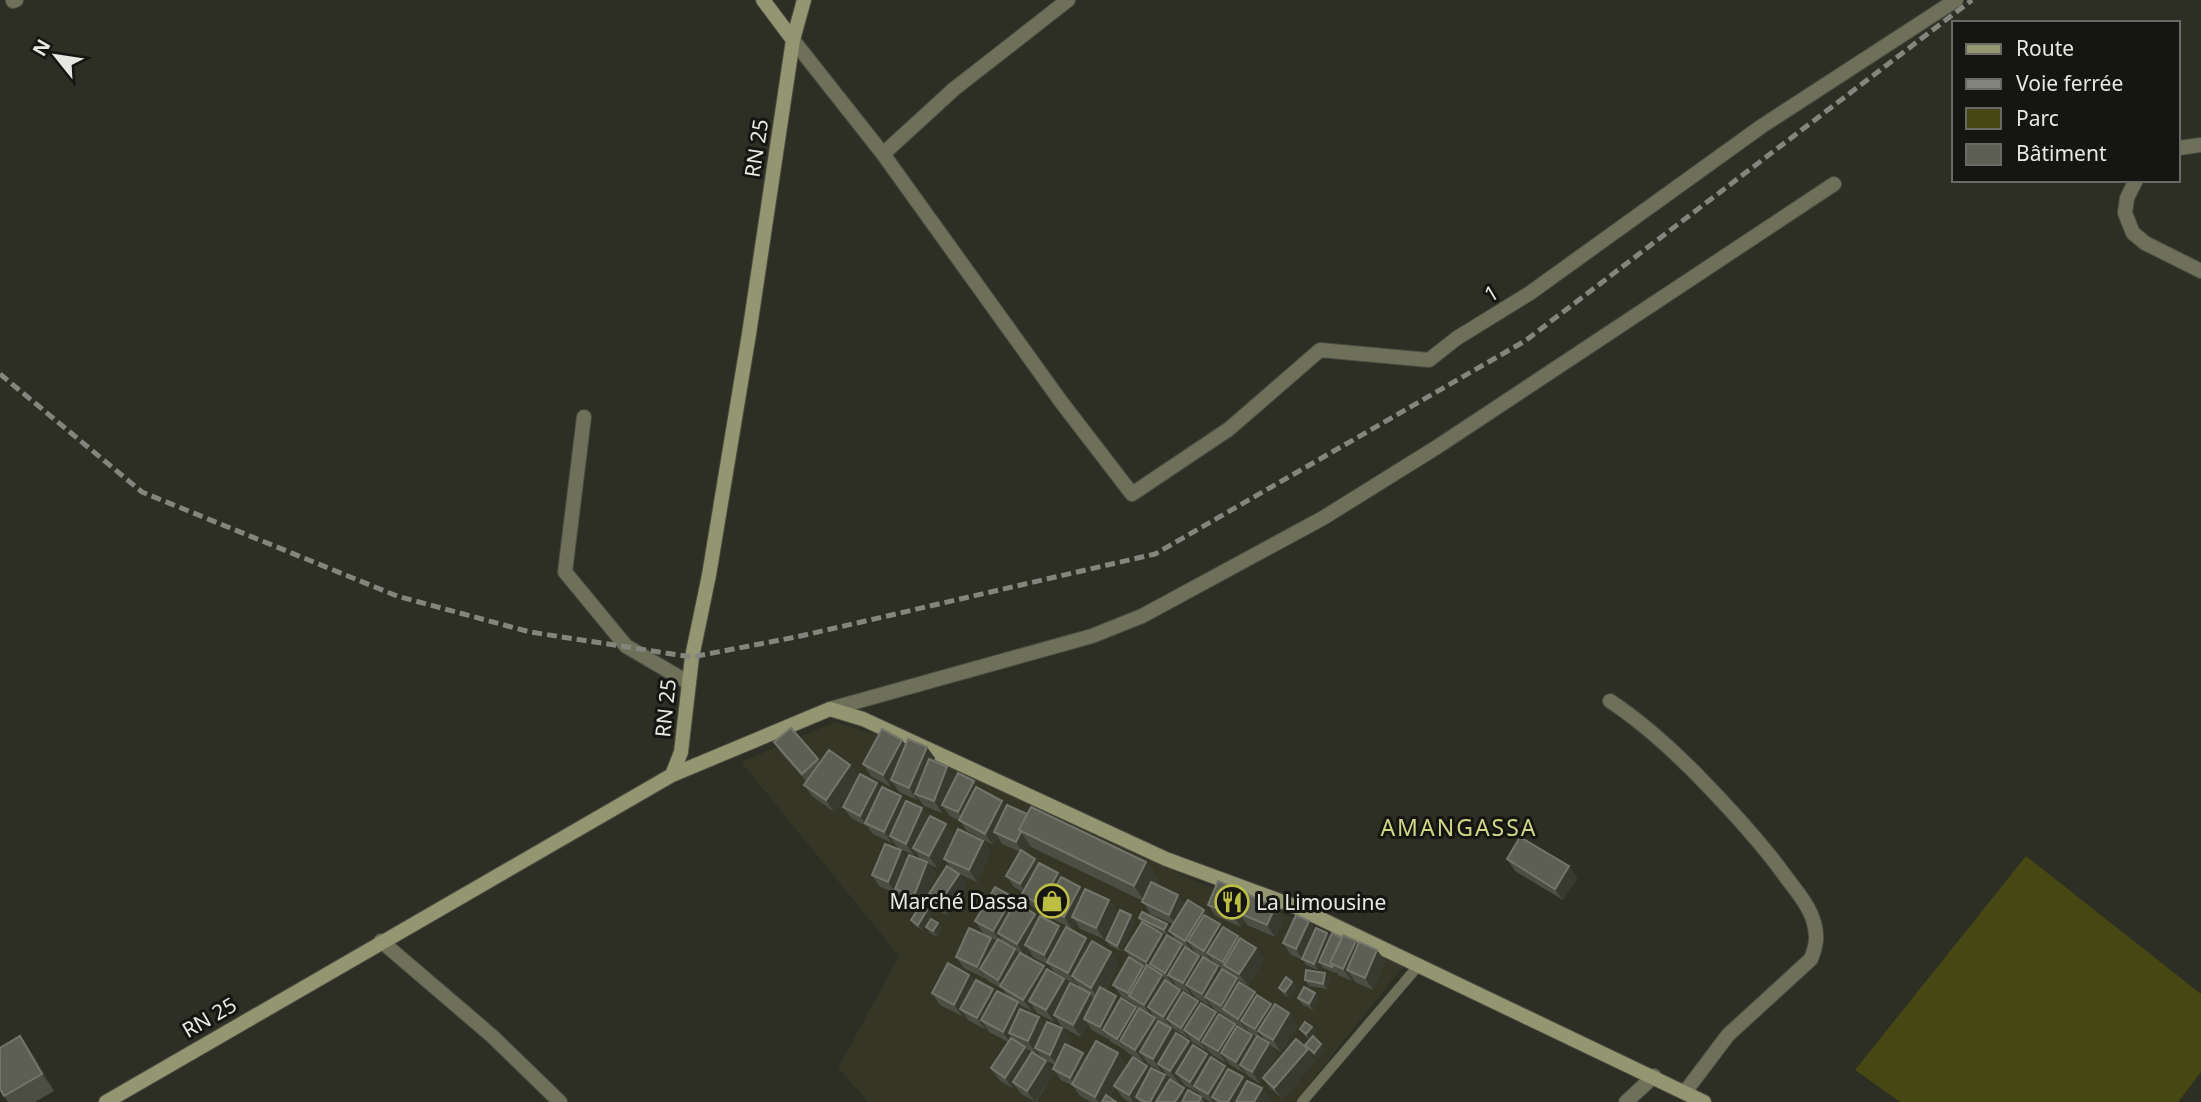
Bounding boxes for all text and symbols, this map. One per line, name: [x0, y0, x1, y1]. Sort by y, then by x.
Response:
north arrow: [21, 21, 91, 91]
legend: [1952, 21, 2180, 182]
text: N: [26, 34, 56, 61]
text: Route: [2016, 34, 2074, 62]
text: Voie ferrée: [2016, 69, 2123, 97]
text: Parc: [2016, 104, 2059, 132]
street label: RN 25: [738, 117, 774, 179]
text: Bâtiment: [2016, 139, 2107, 167]
street label: 1: [1479, 278, 1503, 308]
street label: RN 25: [648, 677, 682, 739]
district label: AMANGASSA: [1380, 811, 1538, 843]
shop icon: Marché Dassa: [1033, 882, 1071, 920]
restaurant icon: La Limousine: [1213, 883, 1251, 921]
place label: Marché Dassa: [890, 887, 1028, 915]
place label: La Limousine: [1256, 888, 1386, 916]
street label: RN 25: [177, 990, 241, 1044]

